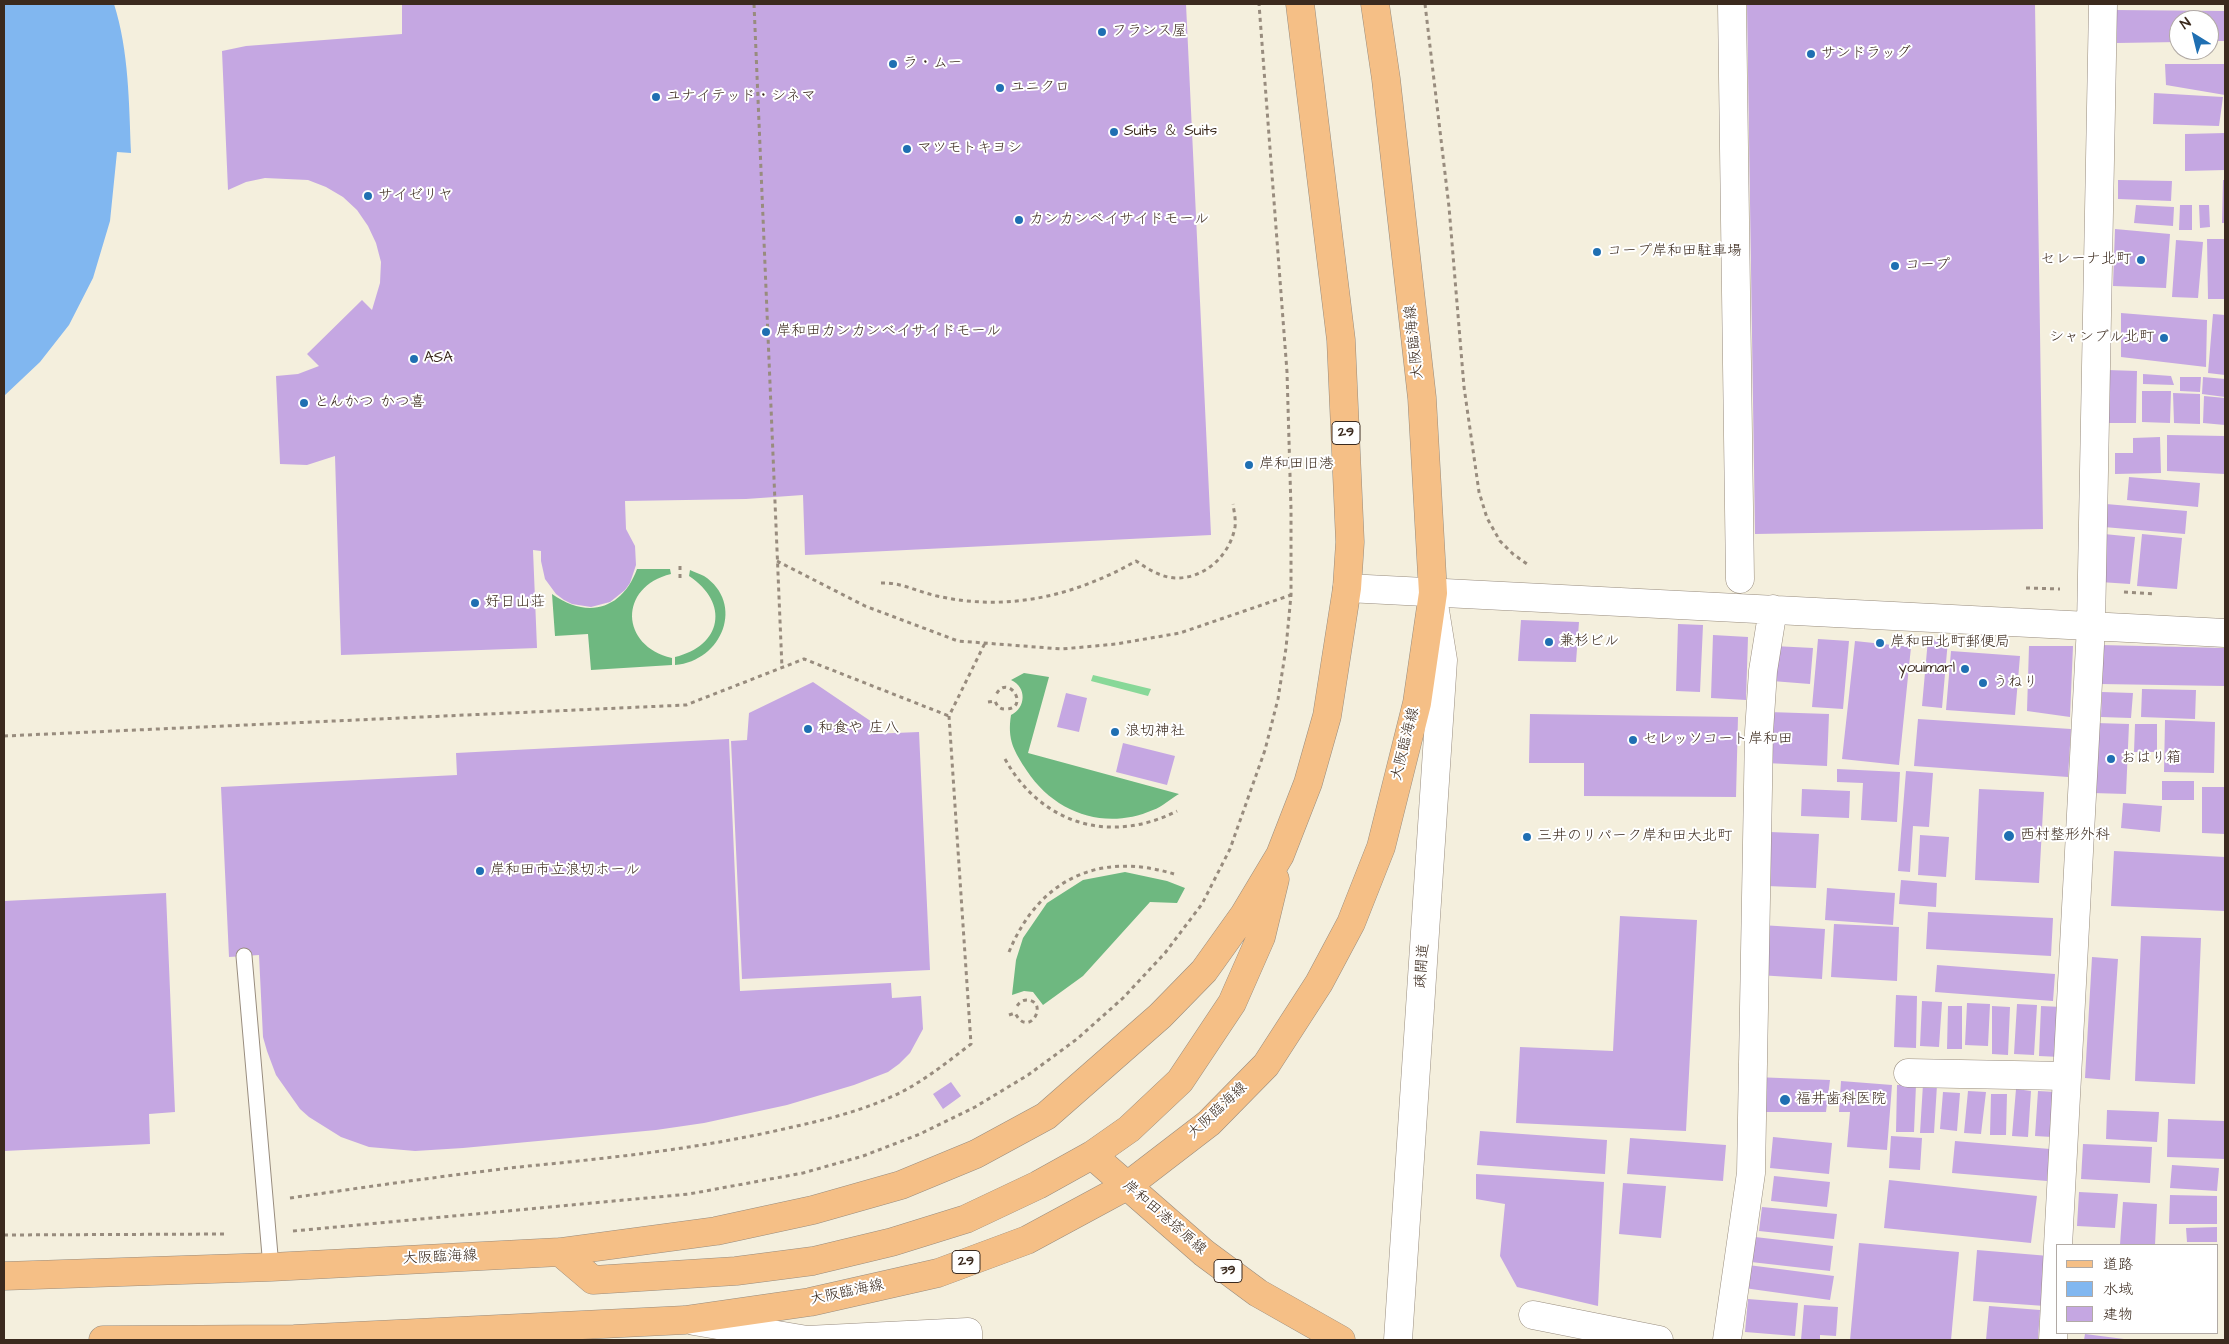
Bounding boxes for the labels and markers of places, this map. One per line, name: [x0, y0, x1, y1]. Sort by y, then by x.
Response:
place label: フランス屋: [1112, 23, 1187, 41]
marker: フランス屋: [1096, 26, 1108, 38]
place label: サンドラッグ: [1821, 45, 1911, 63]
marker: サンドラッグ: [1805, 48, 1817, 60]
place label: ラ・ムー: [903, 55, 962, 73]
marker: ラ・ムー: [887, 58, 899, 70]
place label: ユニクロ: [1010, 79, 1070, 97]
marker: ユニクロ: [994, 82, 1006, 94]
place label: ユナイテッド・シネマ: [666, 88, 816, 106]
marker: ユナイテッド・シネマ: [650, 91, 662, 103]
place label: Suits ＆ Suits: [1124, 123, 1217, 141]
marker: Suits ＆ Suits: [1108, 126, 1120, 138]
place label: マツモトキヨシ: [917, 140, 1022, 158]
marker: マツモトキヨシ: [901, 143, 913, 155]
place label: サイゼリヤ: [378, 187, 453, 205]
marker: サイゼリヤ: [362, 190, 374, 202]
place label: カンカンベイサイドモール: [1029, 211, 1209, 229]
marker: カンカンベイサイドモール: [1013, 214, 1025, 226]
place label: コープ岸和田駐車場: [1607, 243, 1742, 261]
marker: コープ岸和田駐車場: [1591, 246, 1603, 258]
place label: セレーナ北町: [2040, 251, 2131, 269]
marker: セレーナ北町: [2135, 254, 2147, 266]
place label: コープ: [1905, 257, 1950, 275]
marker: コープ: [1889, 260, 1901, 272]
place label: 岸和田カンカンベイサイドモール: [776, 323, 1001, 341]
marker: 岸和田カンカンベイサイドモール: [760, 326, 772, 338]
place label: シャンブル北町: [2049, 329, 2154, 347]
marker: シャンブル北町: [2158, 332, 2170, 344]
place label: ASA: [424, 350, 453, 368]
marker: ASA: [408, 353, 420, 365]
place label: とんかつ かつ喜: [314, 394, 425, 412]
marker: とんかつ かつ喜: [298, 397, 310, 409]
place label: 岸和田旧港: [1259, 456, 1334, 474]
marker: 岸和田旧港: [1243, 459, 1255, 471]
place label: 好日山荘: [485, 594, 545, 612]
marker: 好日山荘: [469, 597, 481, 609]
place label: 兼杉ビル: [1559, 633, 1619, 651]
place label: 岸和田北町郵便局: [1890, 634, 2010, 652]
marker: 兼杉ビル: [1543, 636, 1555, 648]
marker: 岸和田北町郵便局: [1874, 637, 1886, 649]
place label: youimarl: [1899, 660, 1955, 678]
marker: youimarl: [1959, 663, 1971, 675]
place label: うねり: [1993, 674, 2038, 692]
marker: うねり: [1977, 677, 1989, 689]
place label: 和食や 庄八: [818, 720, 899, 738]
marker: 和食や 庄八: [802, 723, 814, 735]
place label: 浪切神社: [1125, 723, 1185, 741]
marker: 浪切神社: [1109, 726, 1121, 738]
place label: セレッソコート岸和田: [1643, 731, 1793, 749]
marker: セレッソコート岸和田: [1627, 734, 1639, 746]
place label: おはり箱: [2121, 750, 2181, 768]
marker: おはり箱: [2105, 753, 2117, 765]
place label: 西村整形外科: [2020, 827, 2110, 845]
place label: 三井のリパーク岸和田大北町: [1537, 828, 1732, 846]
marker: 西村整形外科: [2002, 829, 2016, 843]
marker: 三井のリパーク岸和田大北町: [1521, 831, 1533, 843]
place label: 岸和田市立浪切ホール: [490, 862, 640, 880]
marker: 岸和田市立浪切ホール: [474, 865, 486, 877]
place label: 福井歯科医院: [1796, 1091, 1886, 1109]
marker: 福井歯科医院: [1778, 1093, 1792, 1107]

